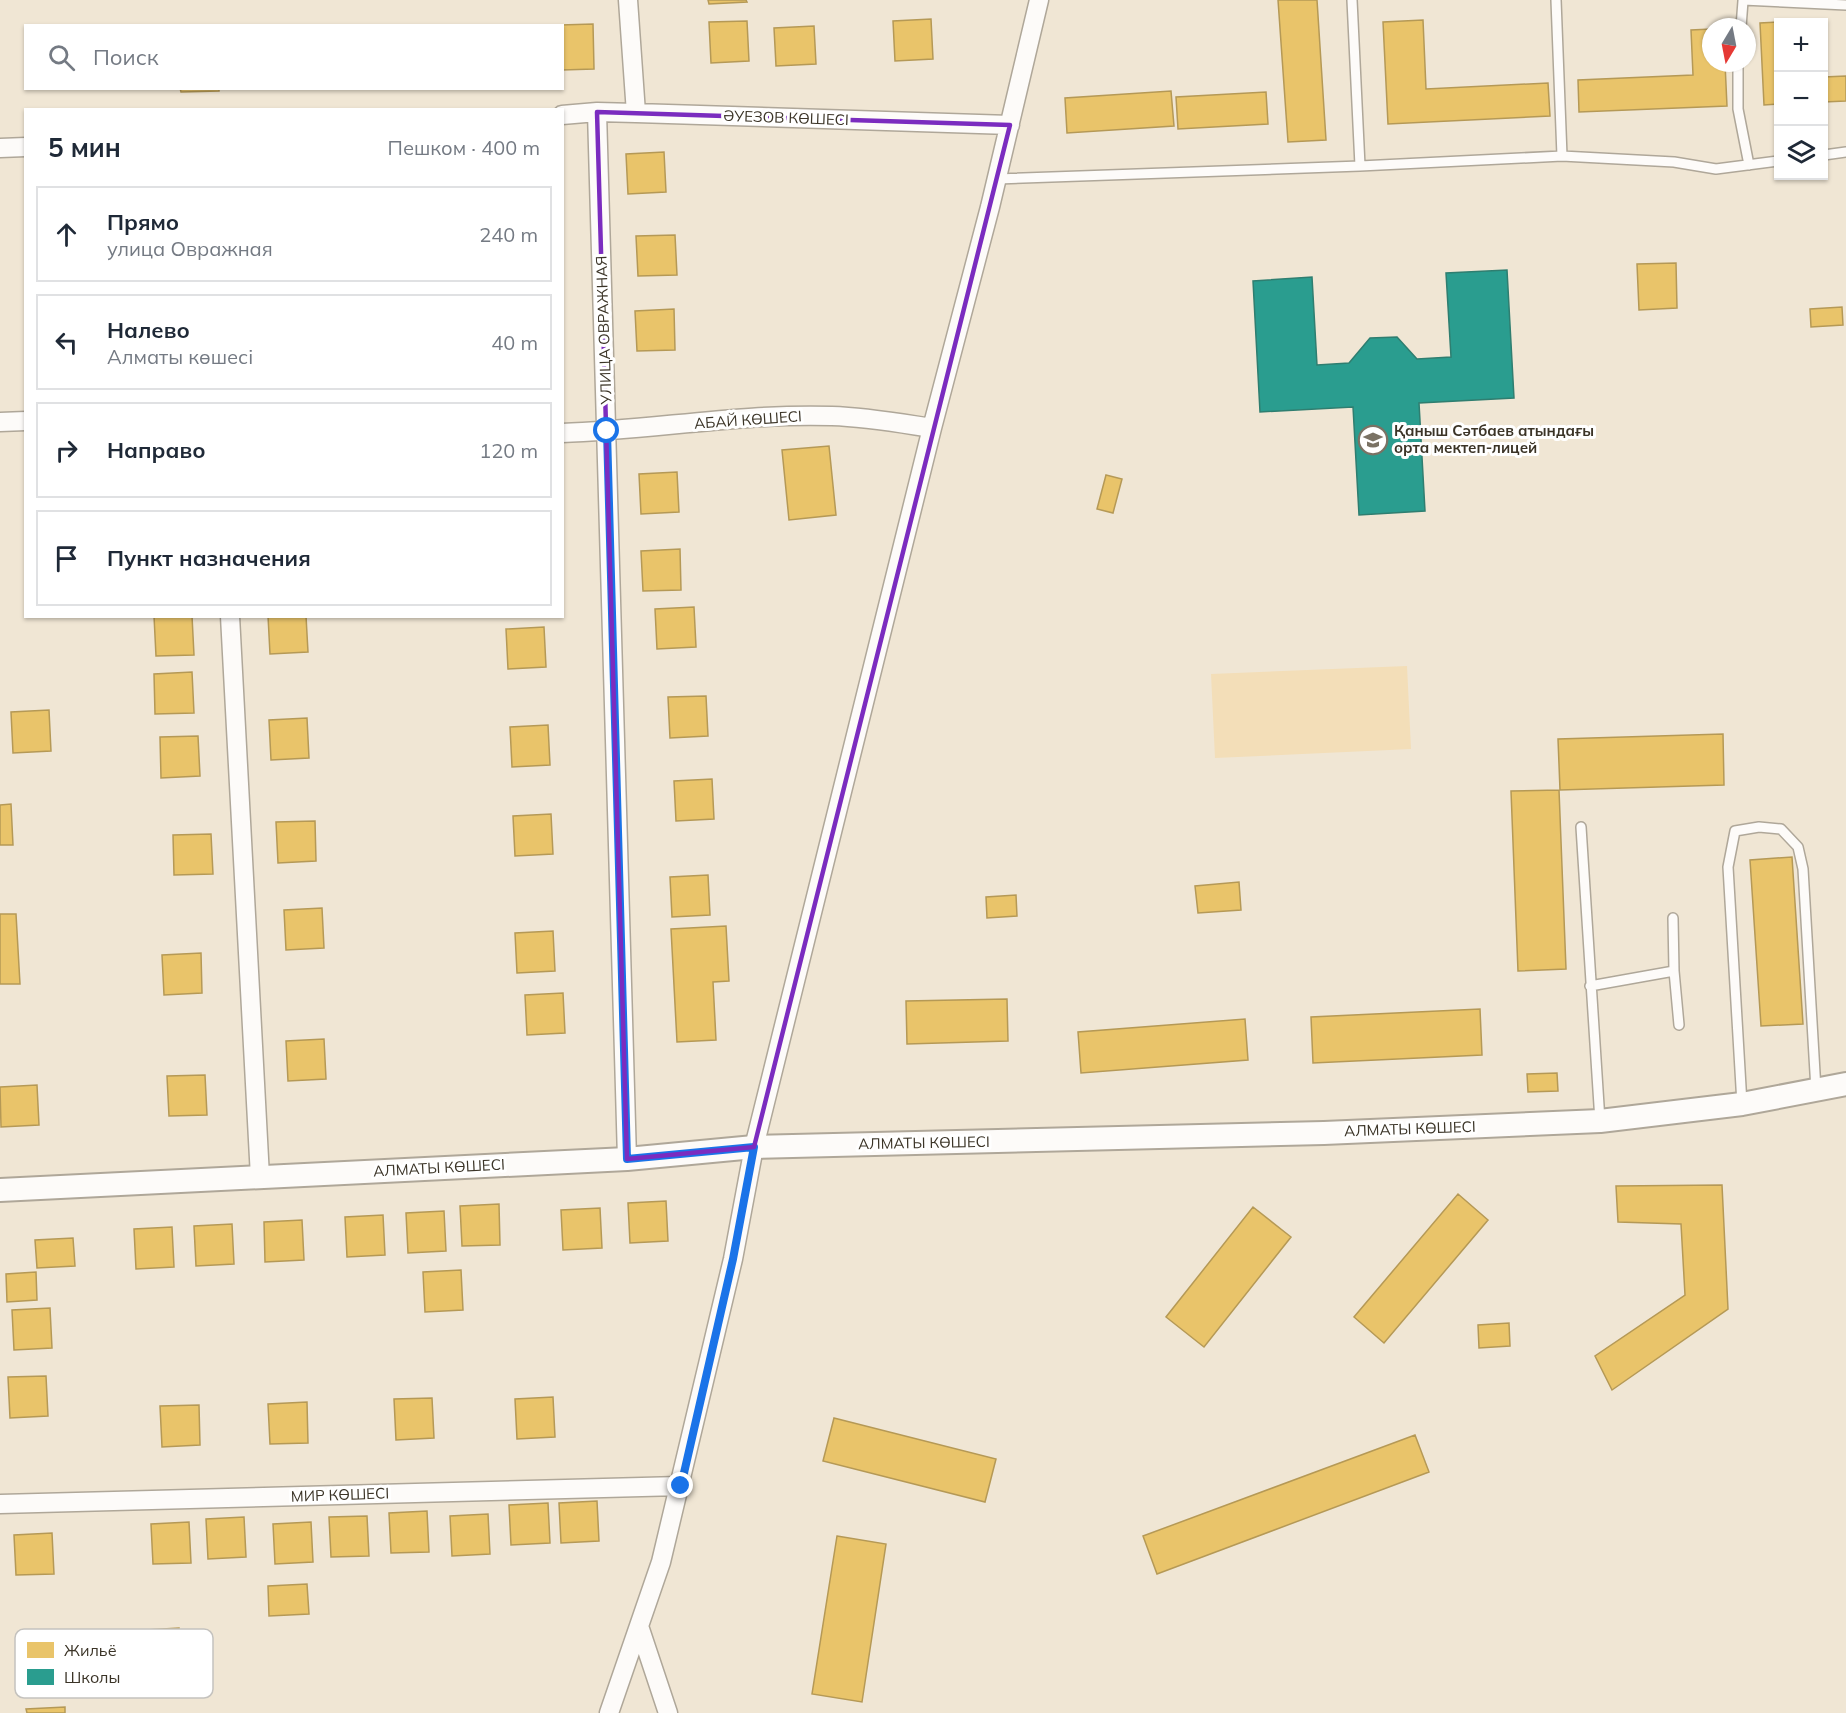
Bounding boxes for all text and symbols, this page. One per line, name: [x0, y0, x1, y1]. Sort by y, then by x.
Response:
north arrow: [1702, 18, 1756, 72]
map controls: [1774, 18, 1828, 180]
button: +: [1774, 18, 1828, 72]
search box: [24, 24, 564, 90]
icon: search: [45, 41, 78, 74]
text: Поиск: [93, 43, 159, 71]
button: −: [1774, 72, 1828, 126]
street label: ӘУЕЗОВ КӨШЕСІ: [723, 106, 849, 129]
button: layers: [1774, 126, 1828, 180]
text: 5 мин: [48, 131, 121, 164]
text: Пешком · 400 m: [388, 135, 540, 160]
text: Прямо: [107, 208, 179, 236]
icon: ahead: [50, 218, 83, 251]
text: 240 m: [479, 222, 538, 247]
text: улица Овражная: [107, 236, 273, 261]
street label: УЛИЦА ОВРАЖНАЯ: [591, 255, 616, 406]
text: Налево: [107, 316, 190, 344]
icon: left: [50, 326, 83, 359]
text: 40 m: [491, 330, 538, 355]
text: Алматы көшесі: [107, 344, 253, 369]
street label: АБАЙ КӨШЕСІ: [694, 406, 802, 433]
route start: [593, 417, 619, 443]
place label: Қаныш Сәтбаев атындағы орта мектеп-лицей: [1394, 421, 1594, 457]
school or university icon: Қаныш Сәтбаев атындағы орта мектеп-лицей: [1357, 424, 1389, 456]
icon: right: [50, 434, 83, 467]
text: Направо: [107, 436, 205, 464]
text: 120 m: [479, 438, 538, 463]
icon: arrive: [50, 542, 83, 575]
text: Пункт назначения: [107, 544, 311, 572]
street label: АЛМАТЫ КӨШЕСІ: [1344, 1117, 1476, 1140]
street label: АЛМАТЫ КӨШЕСІ: [858, 1132, 990, 1153]
street label: АЛМАТЫ КӨШЕСІ: [373, 1155, 505, 1180]
route end: [667, 1472, 693, 1498]
street label: МИР КӨШЕСІ: [291, 1483, 389, 1506]
legend: [15, 1629, 213, 1698]
text: Жильё: [64, 1640, 117, 1660]
text: Школы: [64, 1667, 120, 1687]

